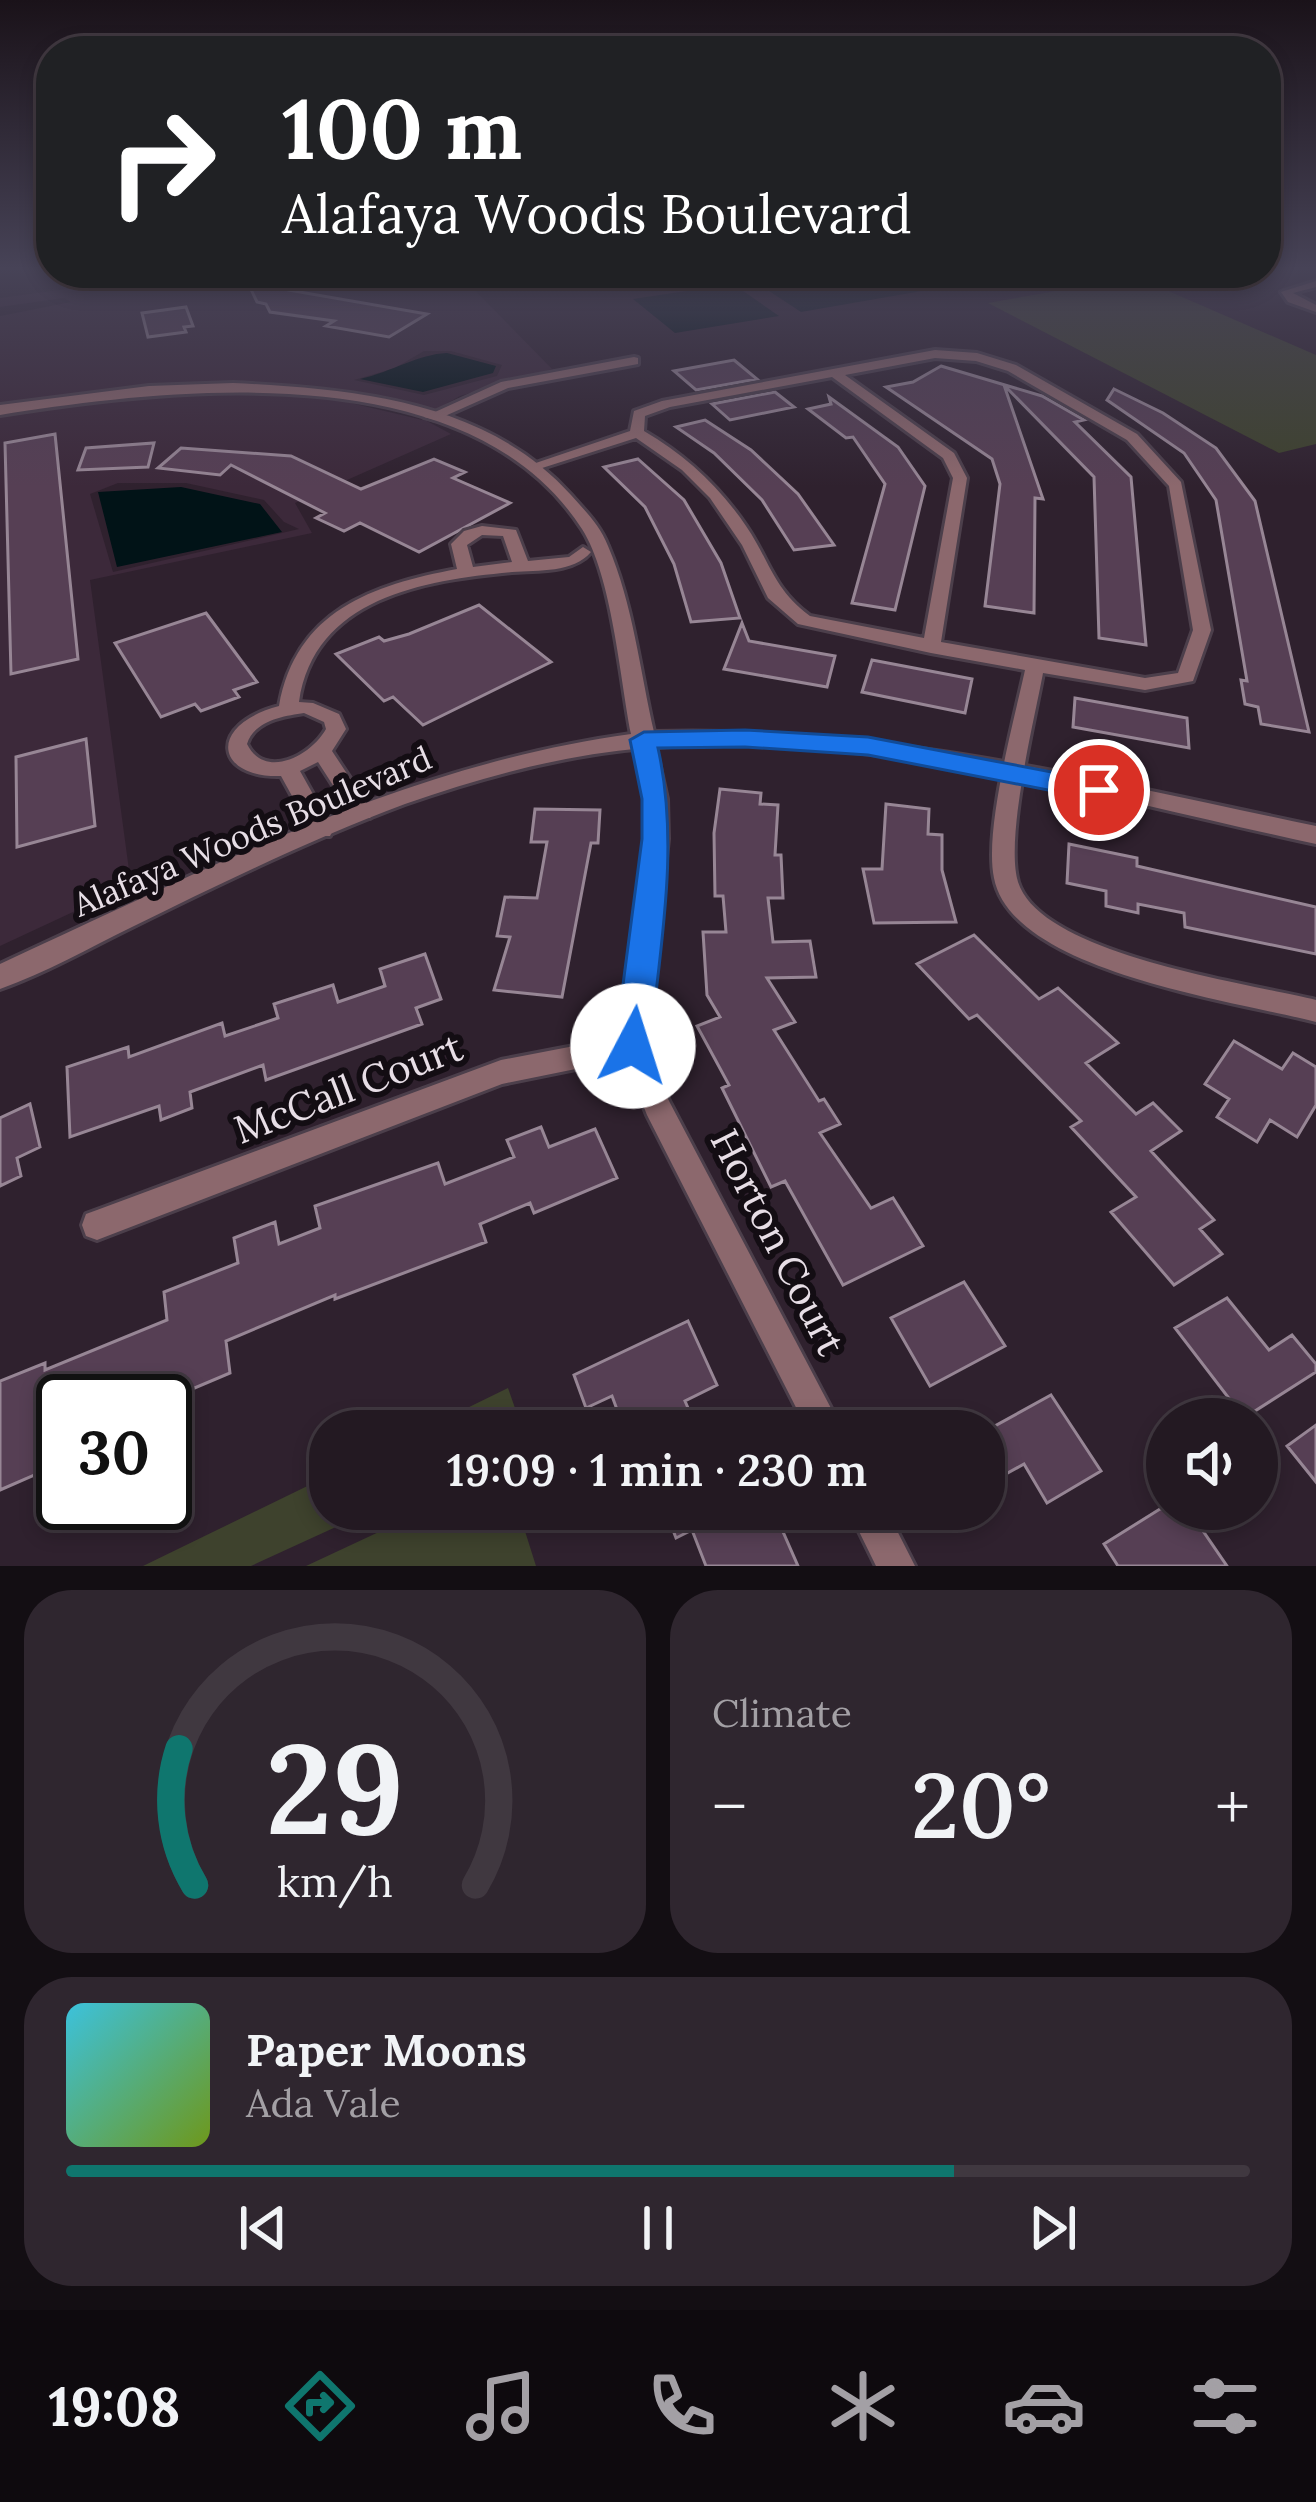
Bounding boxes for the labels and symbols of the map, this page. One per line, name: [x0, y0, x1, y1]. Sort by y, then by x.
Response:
street label: Alafaya Woods Boulevard: [66, 736, 437, 926]
pin: [1048, 739, 1150, 841]
position arrow: [570, 983, 696, 1109]
street label: McCall Court: [227, 1022, 469, 1154]
street label: Horton Court: [700, 1121, 856, 1363]
speed limit sign: 30: [36, 1374, 192, 1530]

